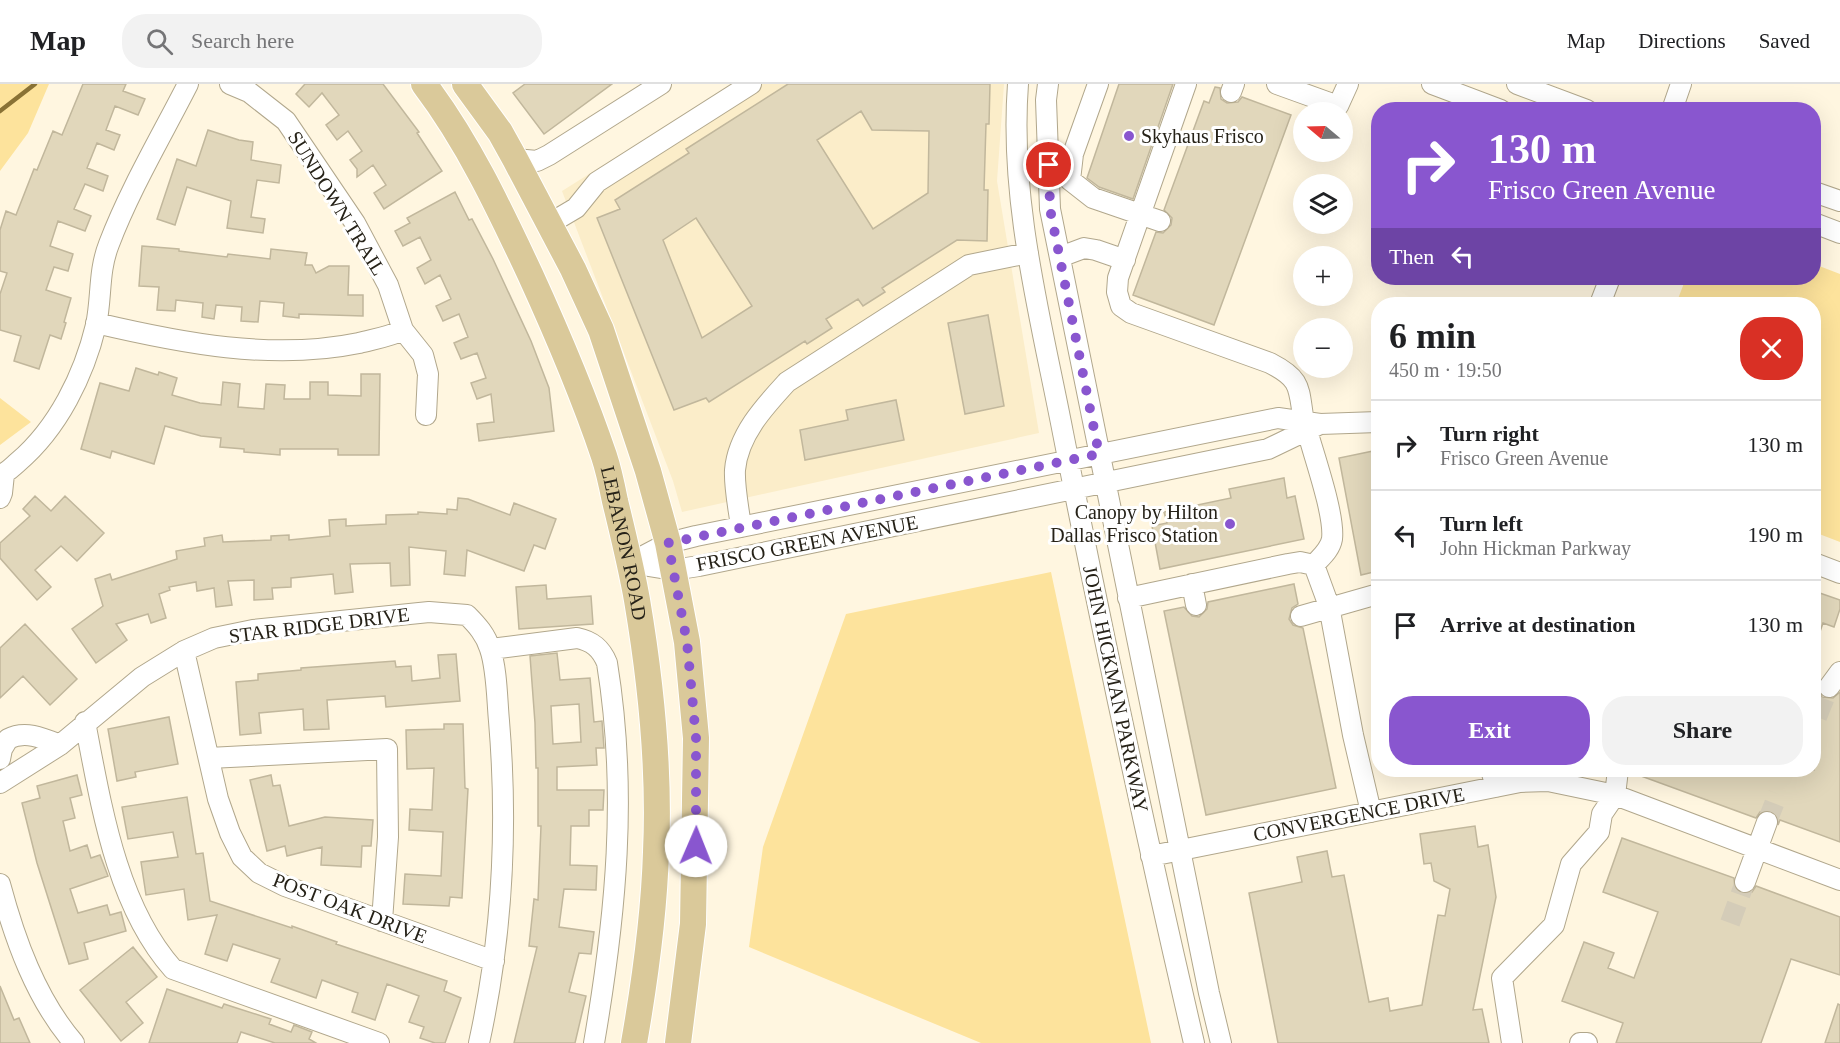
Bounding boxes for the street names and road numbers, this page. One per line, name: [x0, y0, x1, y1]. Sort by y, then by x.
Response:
street label: SUNDOWN TRAIL: [284, 127, 390, 279]
street label: LEBANON ROAD: [597, 464, 651, 622]
street label: FRISCO GREEN AVENUE: [694, 511, 920, 575]
street label: JOHN HICKMAN PARKWAY: [1079, 564, 1153, 814]
street label: STAR RIDGE DRIVE: [227, 603, 411, 647]
street label: CONVERGENCE DRIVE: [1251, 783, 1467, 845]
street label: POST OAK DRIVE: [270, 869, 430, 947]

